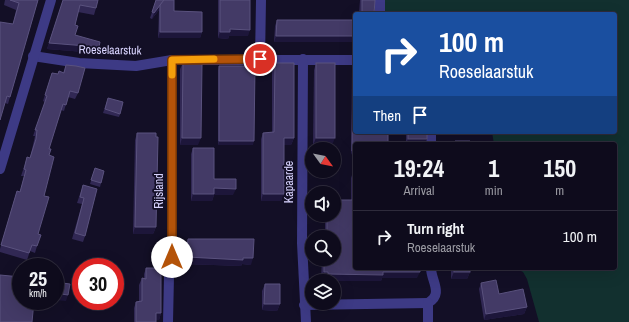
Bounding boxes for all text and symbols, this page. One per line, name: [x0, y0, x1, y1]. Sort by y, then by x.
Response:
text: 100 m: [439, 23, 504, 61]
icon: right: [373, 28, 425, 80]
street label: Roeselaarstuk: [78, 41, 142, 59]
pin: [243, 42, 277, 76]
icon: arrive: [249, 48, 271, 70]
text: Roeselaarstuk: [439, 59, 533, 84]
icon: arrive: [409, 104, 431, 126]
text: Then: [373, 105, 401, 126]
north arrow: [305, 142, 341, 178]
map controls: [305, 142, 341, 310]
text: 19:24: [394, 152, 444, 184]
text: 1: [488, 152, 499, 184]
text: 150: [543, 152, 576, 184]
street label: Kapaarde: [281, 161, 297, 203]
street label: Rijsland: [151, 173, 167, 209]
text: Arrival: [404, 182, 434, 199]
text: min: [485, 182, 503, 199]
text: m: [555, 182, 564, 199]
button: sound: [305, 186, 341, 222]
text: Turn right: [407, 218, 464, 239]
icon: right: [373, 226, 395, 248]
text: 100 m: [563, 226, 597, 247]
button: search: [305, 230, 341, 266]
position arrow: [151, 236, 193, 278]
text: Roeselaarstuk: [407, 239, 475, 256]
speed limit sign: 30: [72, 258, 124, 310]
text: 25: [29, 265, 47, 292]
button: layers: [305, 274, 341, 310]
text: km/h: [29, 287, 47, 300]

